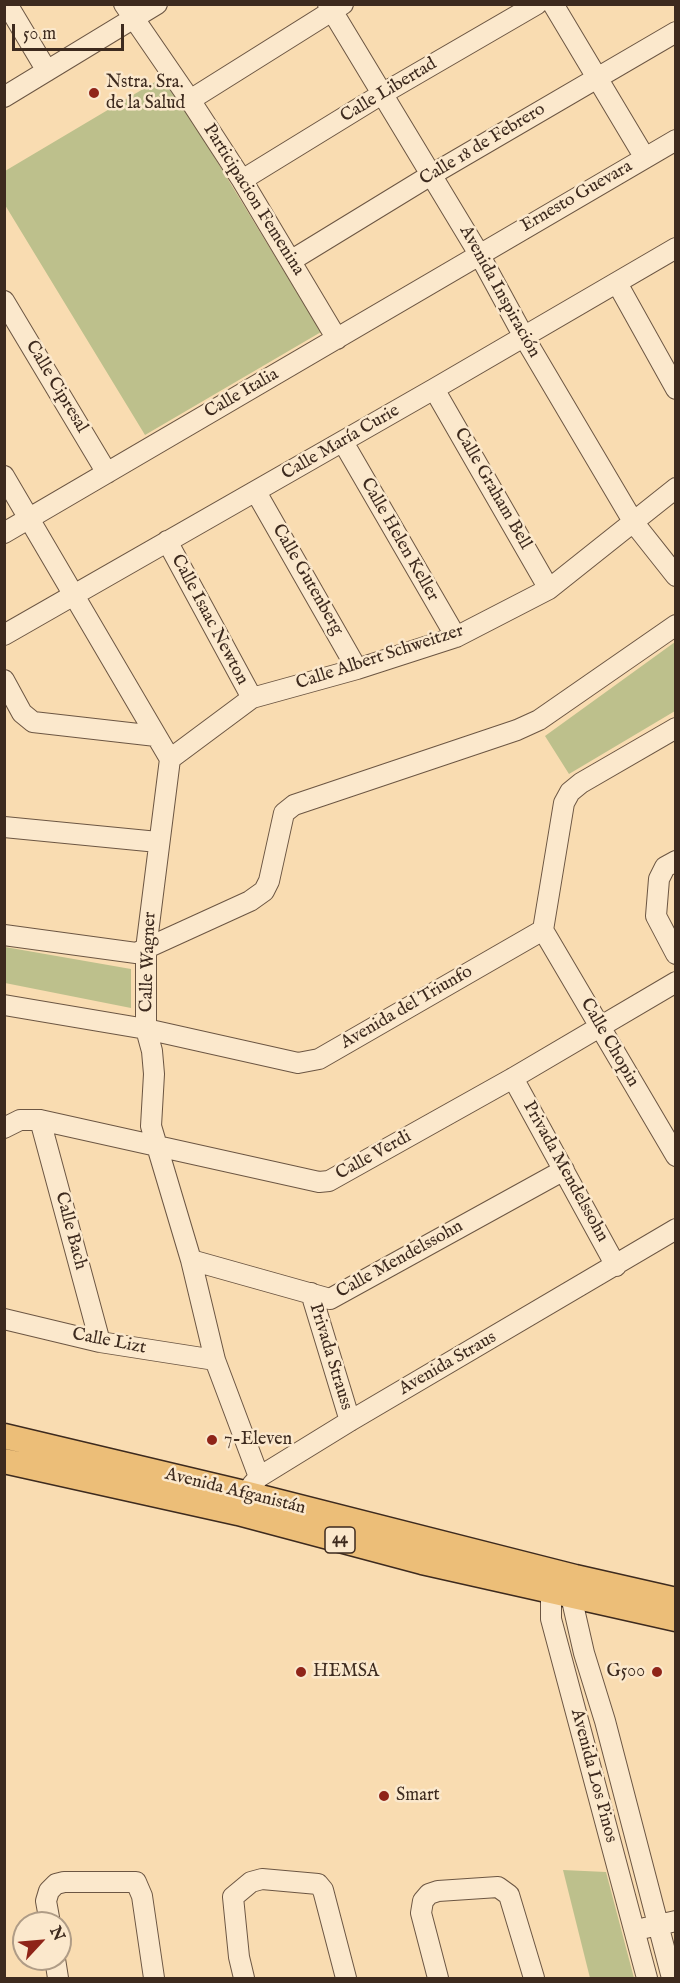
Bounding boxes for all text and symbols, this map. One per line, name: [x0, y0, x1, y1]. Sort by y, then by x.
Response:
scale bar: [15, 12, 128, 50]
text: 50 m: [23, 23, 56, 46]
street label: Calle Libertad: [337, 54, 441, 128]
place label: Nstra. Sra. de la Salud: [106, 72, 185, 115]
marker: Nstra. Sra. de la Salud: [87, 86, 101, 100]
street label: Calle 18 de Febrero: [416, 99, 550, 191]
street label: Participacion Femenina: [198, 120, 308, 280]
street label: Ernesto Guevara: [517, 156, 637, 238]
street label: Avenida Inspiración: [454, 222, 544, 362]
street label: Calle Cipresal: [20, 337, 92, 437]
street label: Calle Italia: [201, 364, 283, 424]
street label: Calle María Curie: [278, 401, 404, 485]
street label: Calle Graham Bell: [449, 424, 535, 554]
street label: Calle Helen Keller: [355, 475, 443, 605]
street label: Calle Gutenberg: [267, 521, 347, 639]
street label: Calle Isaac Newton: [166, 551, 252, 689]
street label: Calle Albert Schweitzer: [294, 621, 466, 695]
street label: Calle Wagner: [136, 911, 162, 1013]
street label: Avenida del Triunfo: [337, 962, 477, 1054]
street label: Calle Chopin: [575, 995, 643, 1091]
street label: Privada Mendelssohn: [517, 1098, 613, 1246]
street label: Calle Verdi: [333, 1126, 415, 1186]
street label: Calle Bach: [49, 1190, 91, 1272]
street label: Calle Mendelssohn: [333, 1216, 467, 1304]
street label: Privada Strauss: [304, 1301, 356, 1413]
street label: Calle Lizt: [70, 1324, 148, 1360]
street label: Avenida Straus: [395, 1327, 501, 1401]
place label: 7-Eleven: [224, 1429, 292, 1451]
marker: 7-Eleven: [205, 1433, 219, 1447]
street label: Avenida Afganistán: [162, 1464, 308, 1520]
road number: 44: [325, 1527, 355, 1553]
place label: HEMSA: [313, 1661, 379, 1683]
place label: G500: [607, 1661, 645, 1683]
marker: HEMSA: [294, 1665, 308, 1679]
marker: G500: [650, 1665, 664, 1679]
street label: Avenida Los Pinos: [565, 1707, 621, 1845]
place label: Smart: [396, 1785, 440, 1807]
marker: Smart: [377, 1789, 391, 1803]
north arrow: [12, 1911, 72, 1971]
text: N: [44, 1923, 68, 1945]

